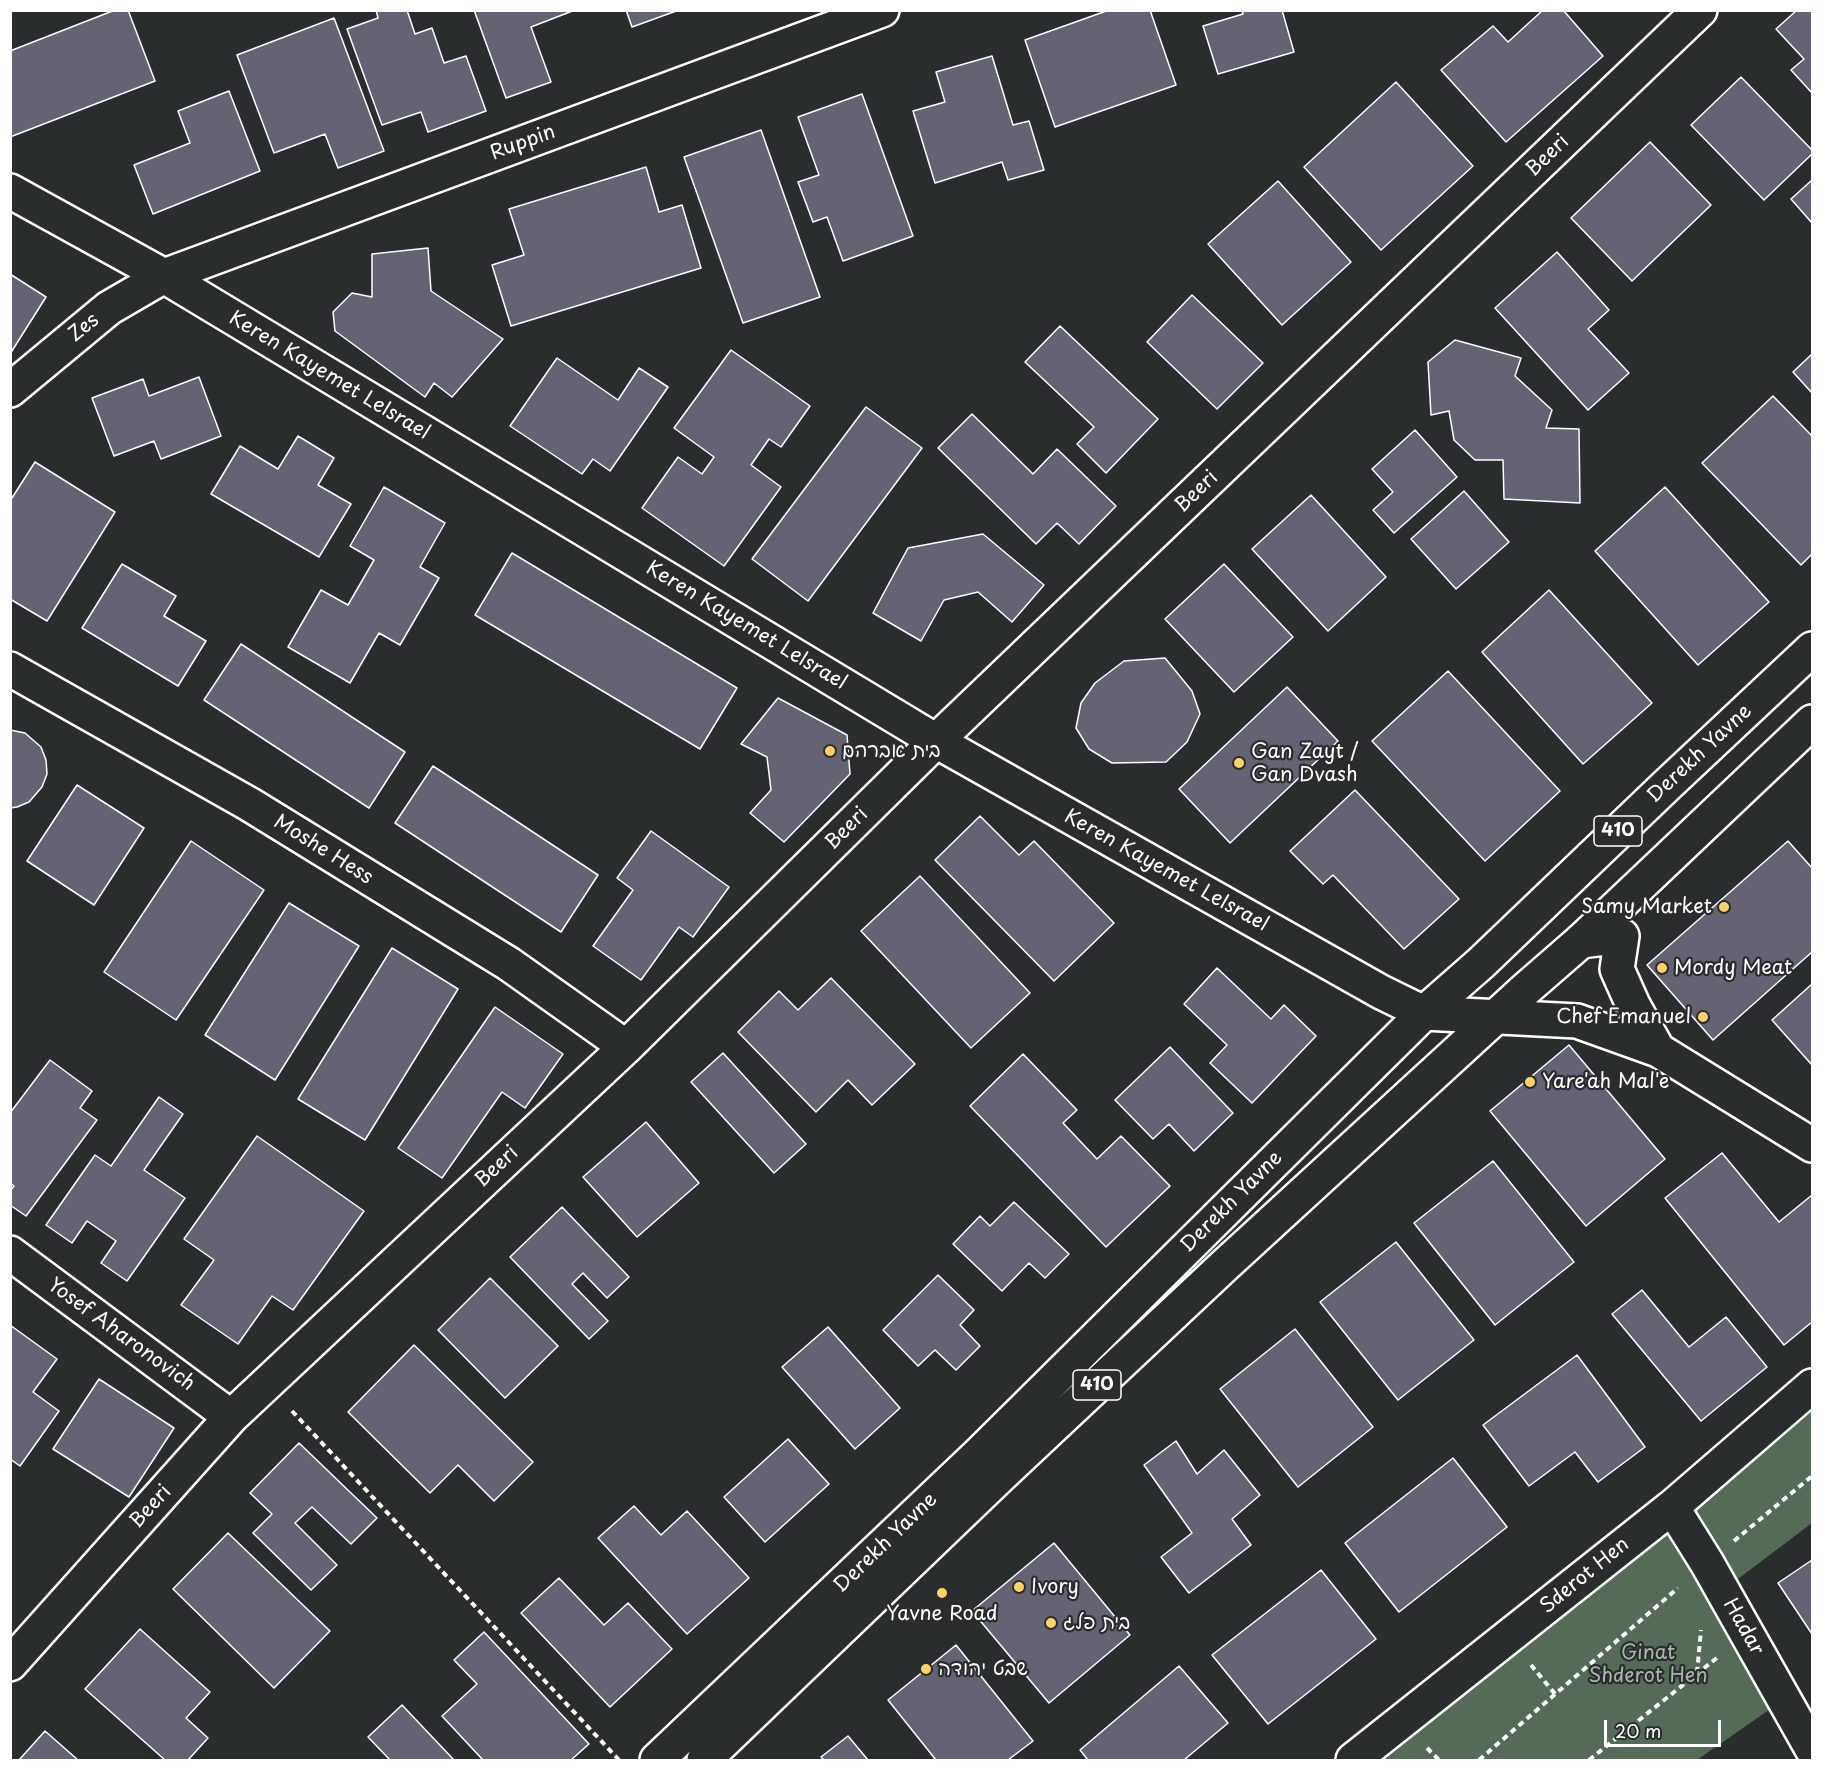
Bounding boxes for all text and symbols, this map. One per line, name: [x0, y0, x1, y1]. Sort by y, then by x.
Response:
street label: Ruppin: [487, 120, 559, 166]
street label: Beeri: [1522, 130, 1574, 182]
street label: Keren Kayemet LeIsrael: [224, 307, 434, 445]
street label: Zes: [64, 309, 104, 347]
street label: Beeri: [1171, 466, 1223, 518]
street label: Keren Kayemet LeIsrael: [641, 557, 851, 695]
street label: Derekh Yavne: [1643, 700, 1757, 808]
place label: בית אברהם: [842, 739, 940, 763]
place label: Gan Zayt / Gan Dvash: [1251, 740, 1358, 787]
marker: בית אברהם: [823, 744, 837, 758]
marker: Gan Zayt / Gan Dvash: [1232, 756, 1246, 770]
street label: Beeri: [821, 803, 873, 855]
street label: Keren Kayemet LeIsrael: [1060, 805, 1272, 937]
street label: Moshe Hess: [269, 810, 377, 890]
road number: 410: [1594, 816, 1642, 846]
place label: Samy Market: [1581, 895, 1712, 919]
marker: Samy Market: [1717, 900, 1731, 914]
place label: Mordy Meat: [1674, 956, 1792, 980]
marker: Mordy Meat: [1655, 961, 1669, 975]
place label: Chef Emanuel: [1556, 1005, 1691, 1029]
marker: Chef Emanuel: [1696, 1010, 1710, 1024]
place label: Yare'ah Mal'e: [1542, 1070, 1669, 1094]
marker: Yare'ah Mal'e: [1523, 1075, 1537, 1089]
street label: Beeri: [470, 1141, 524, 1193]
street label: Derekh Yavne: [1176, 1146, 1288, 1258]
street label: Yosef Aharonovich: [43, 1274, 199, 1396]
road number: 410: [1073, 1370, 1121, 1400]
street label: Beeri: [125, 1480, 177, 1534]
street label: Derekh Yavne: [829, 1488, 943, 1598]
street label: Sderot Hen: [1536, 1533, 1634, 1619]
place label: Ivory: [1031, 1575, 1079, 1599]
marker: Ivory: [1012, 1580, 1026, 1594]
marker: Yavne Road: [935, 1586, 949, 1600]
street label: Hadar: [1717, 1595, 1769, 1659]
place label: Yavne Road: [886, 1602, 998, 1626]
place label: בית פלג: [1063, 1611, 1130, 1635]
marker: בית פלג: [1044, 1616, 1058, 1630]
park label: Ginat Shderot Hen: [1588, 1641, 1708, 1688]
place label: שבט יהודה: [938, 1657, 1028, 1681]
marker: שבט יהודה: [919, 1662, 933, 1676]
scale bar: [1607, 1708, 1724, 1746]
text: 20 m: [1615, 1717, 1661, 1744]

